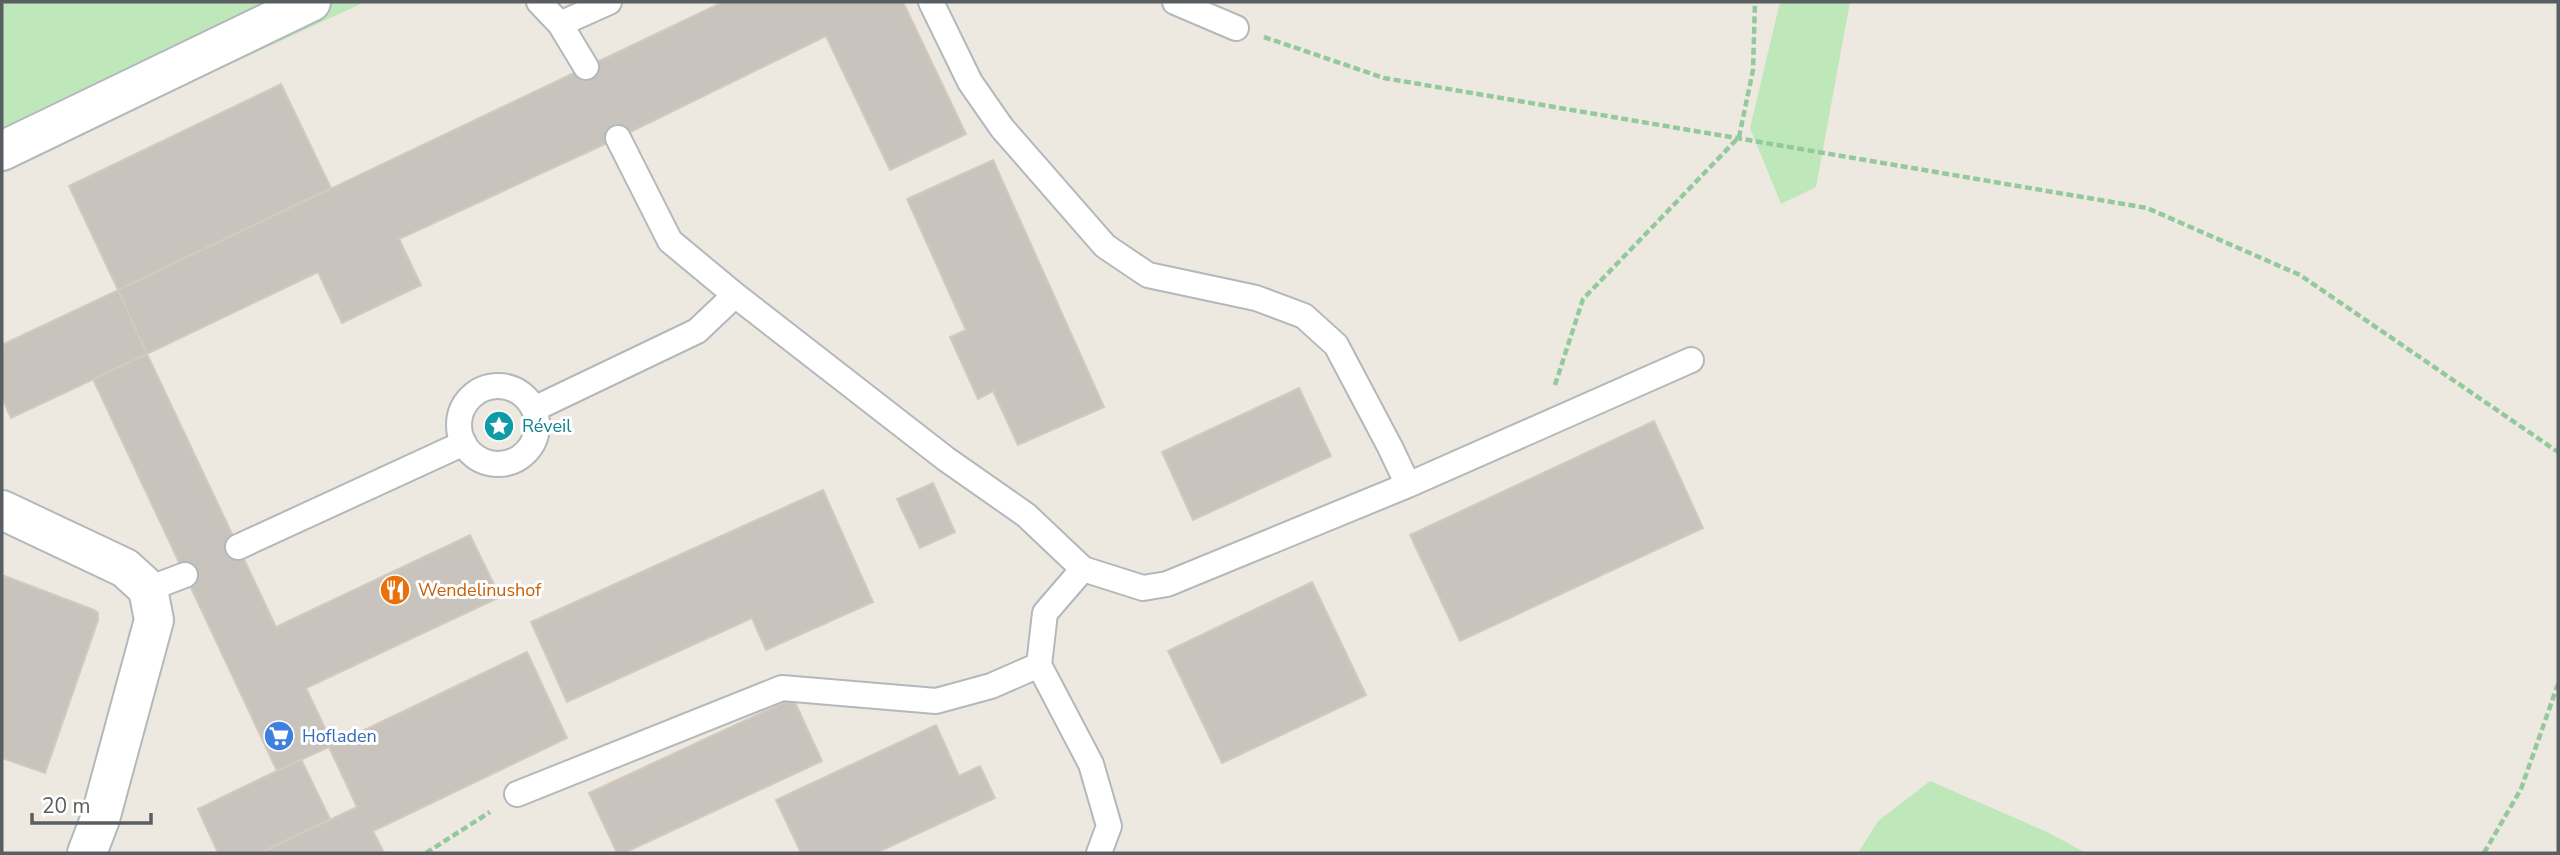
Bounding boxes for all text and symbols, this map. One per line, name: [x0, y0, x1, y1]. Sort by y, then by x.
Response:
place icon: Réveil: [482, 409, 516, 443]
place label: Réveil: [522, 414, 572, 438]
restaurant icon: Wendelinushof: [378, 573, 412, 607]
place label: Wendelinushof: [418, 578, 542, 602]
supermarket icon: Hofladen: [262, 719, 296, 753]
place label: Hofladen: [302, 724, 377, 748]
scale bar: [32, 782, 150, 826]
text: 20 m: [42, 792, 91, 820]

